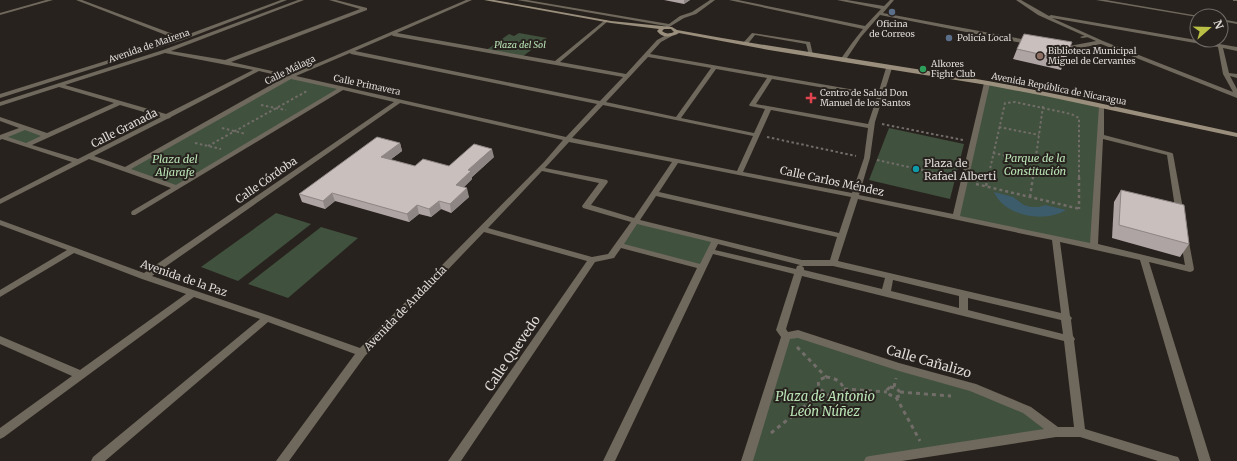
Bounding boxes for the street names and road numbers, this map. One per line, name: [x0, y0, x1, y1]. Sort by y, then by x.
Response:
street label: Avenida de Mairena: [106, 26, 191, 65]
street label: Calle Málaga: [263, 53, 317, 87]
street label: Avenida República de Nicaragua: [990, 70, 1128, 107]
street label: Calle Primavera: [333, 72, 402, 97]
street label: Calle Granada: [88, 105, 160, 151]
street label: Calle Córdoba: [232, 154, 300, 206]
street label: Calle Carlos Méndez: [779, 163, 885, 199]
street label: Avenida de la Paz: [138, 256, 229, 299]
street label: Avenida de Andalucía: [360, 262, 449, 354]
street label: Calle Quevedo: [481, 312, 544, 394]
street label: Calle Cañalizo: [884, 341, 974, 382]

